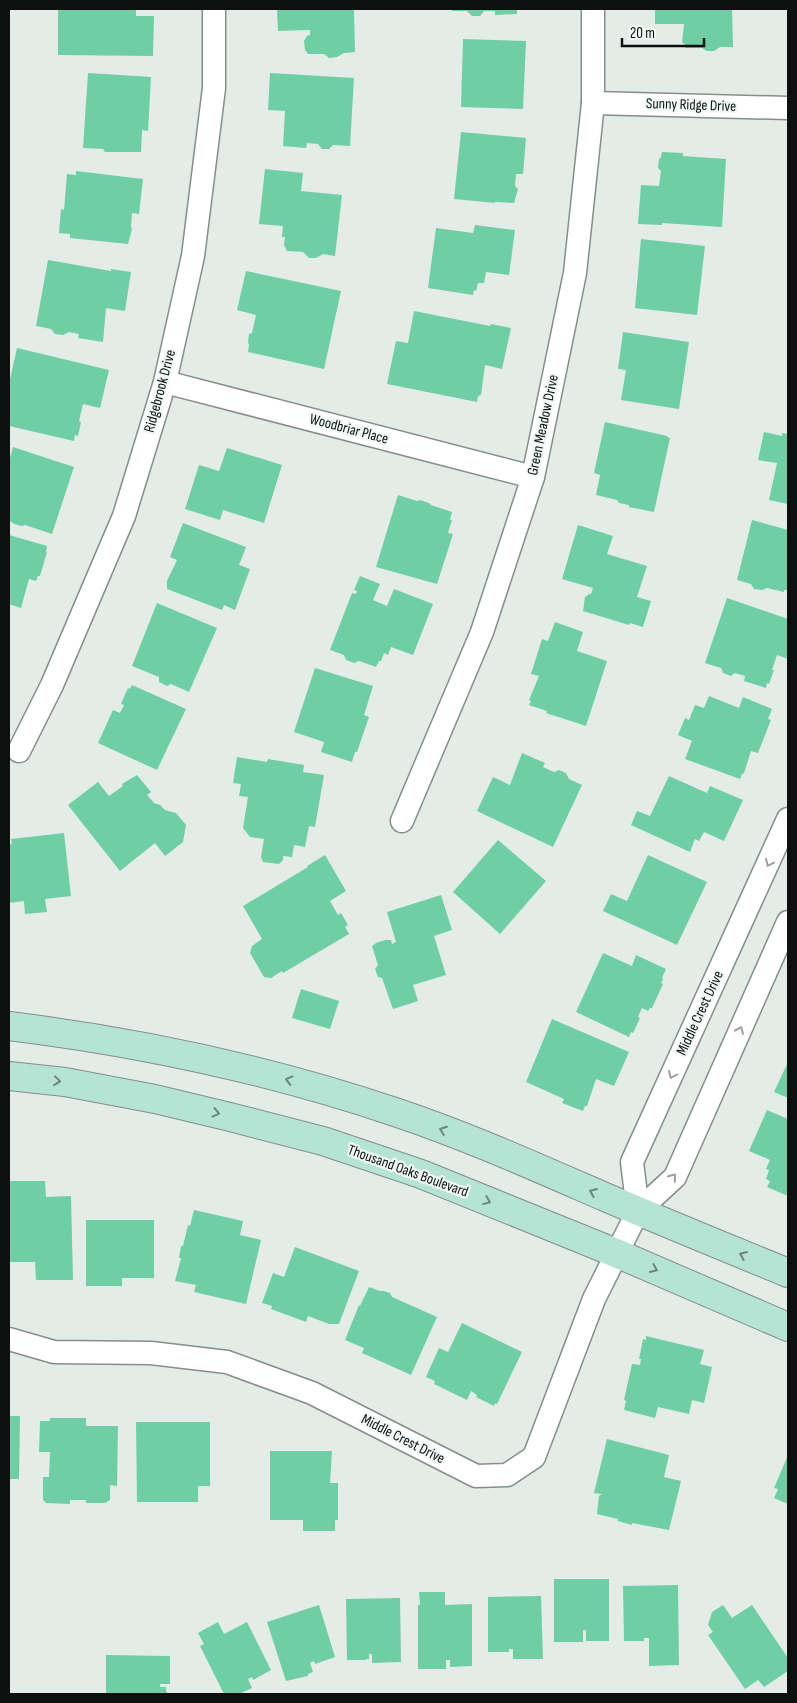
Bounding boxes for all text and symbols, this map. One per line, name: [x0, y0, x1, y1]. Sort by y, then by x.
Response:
scale bar: [622, 15, 704, 47]
text: 20 m: [630, 24, 655, 43]
street label: Sunny Ridge Drive: [646, 94, 736, 116]
street label: Ridgebrook Drive: [140, 347, 180, 435]
street label: Green Meadow Drive: [523, 373, 563, 477]
street label: Woodbriar Place: [307, 409, 391, 449]
one-way arrow: [764, 858, 775, 867]
street label: Middle Crest Drive: [672, 968, 728, 1058]
one-way arrow: [734, 1026, 745, 1035]
one-way arrow: [668, 1070, 678, 1079]
one-way arrow: [53, 1075, 61, 1086]
one-way arrow: [284, 1075, 293, 1086]
one-way arrow: [212, 1107, 221, 1118]
one-way arrow: [439, 1126, 448, 1136]
street label: Thousand Oaks Boulevard: [345, 1140, 471, 1202]
one-way arrow: [667, 1174, 675, 1183]
one-way arrow: [589, 1187, 598, 1198]
one-way arrow: [482, 1194, 491, 1205]
one-way arrow: [739, 1250, 748, 1261]
one-way arrow: [649, 1262, 658, 1273]
street label: Middle Crest Drive: [358, 1410, 448, 1468]

